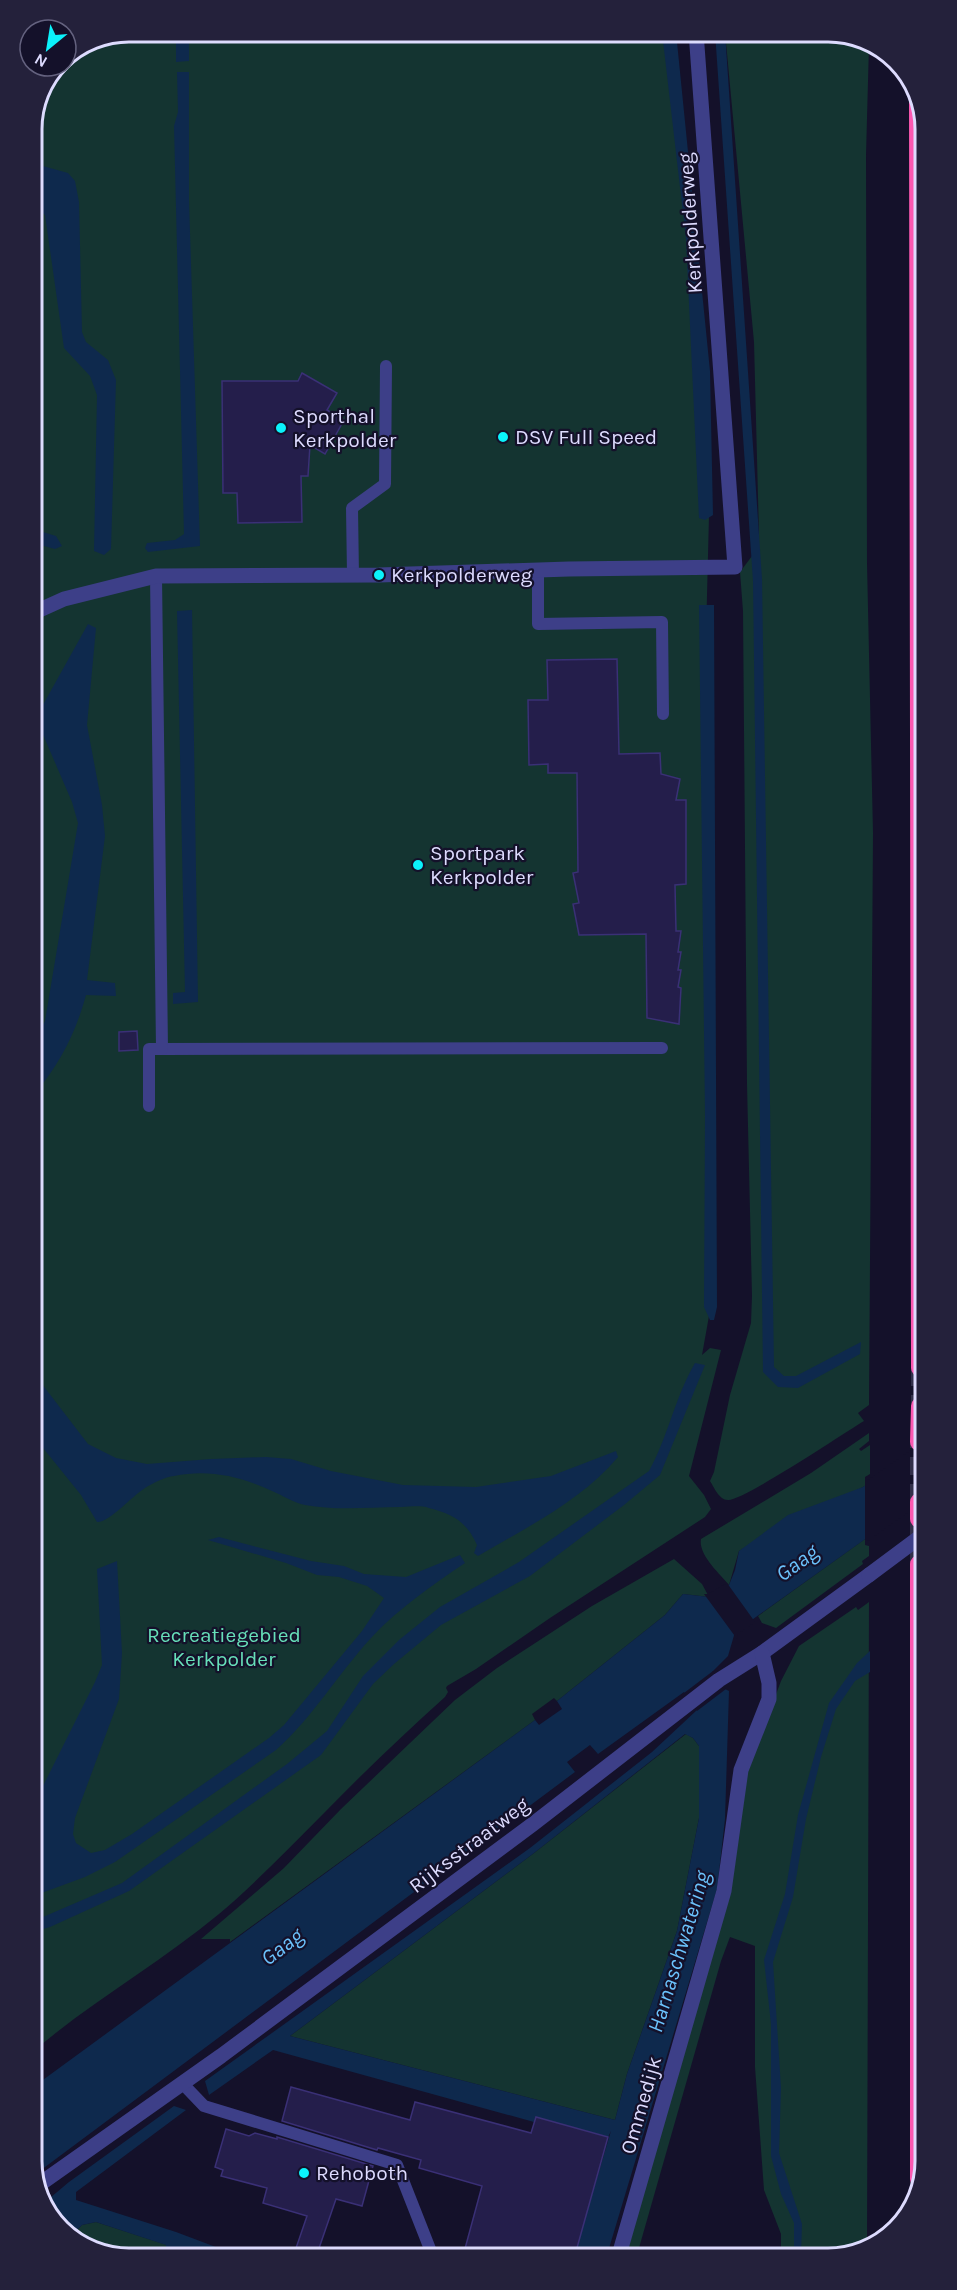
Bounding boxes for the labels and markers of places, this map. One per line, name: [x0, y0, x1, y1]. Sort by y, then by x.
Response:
place label: Sporthal Kerkpolder: [293, 404, 397, 452]
marker: Sporthal Kerkpolder: [274, 421, 288, 435]
place label: DSV Full Speed: [515, 425, 657, 449]
marker: DSV Full Speed: [496, 430, 510, 444]
place label: Kerkpolderweg: [391, 563, 532, 587]
marker: Kerkpolderweg: [372, 568, 386, 582]
place label: Sportpark Kerkpolder: [430, 841, 534, 889]
marker: Sportpark Kerkpolder: [411, 858, 425, 872]
place label: Rehoboth: [316, 2161, 408, 2185]
marker: Rehoboth: [297, 2166, 311, 2180]

